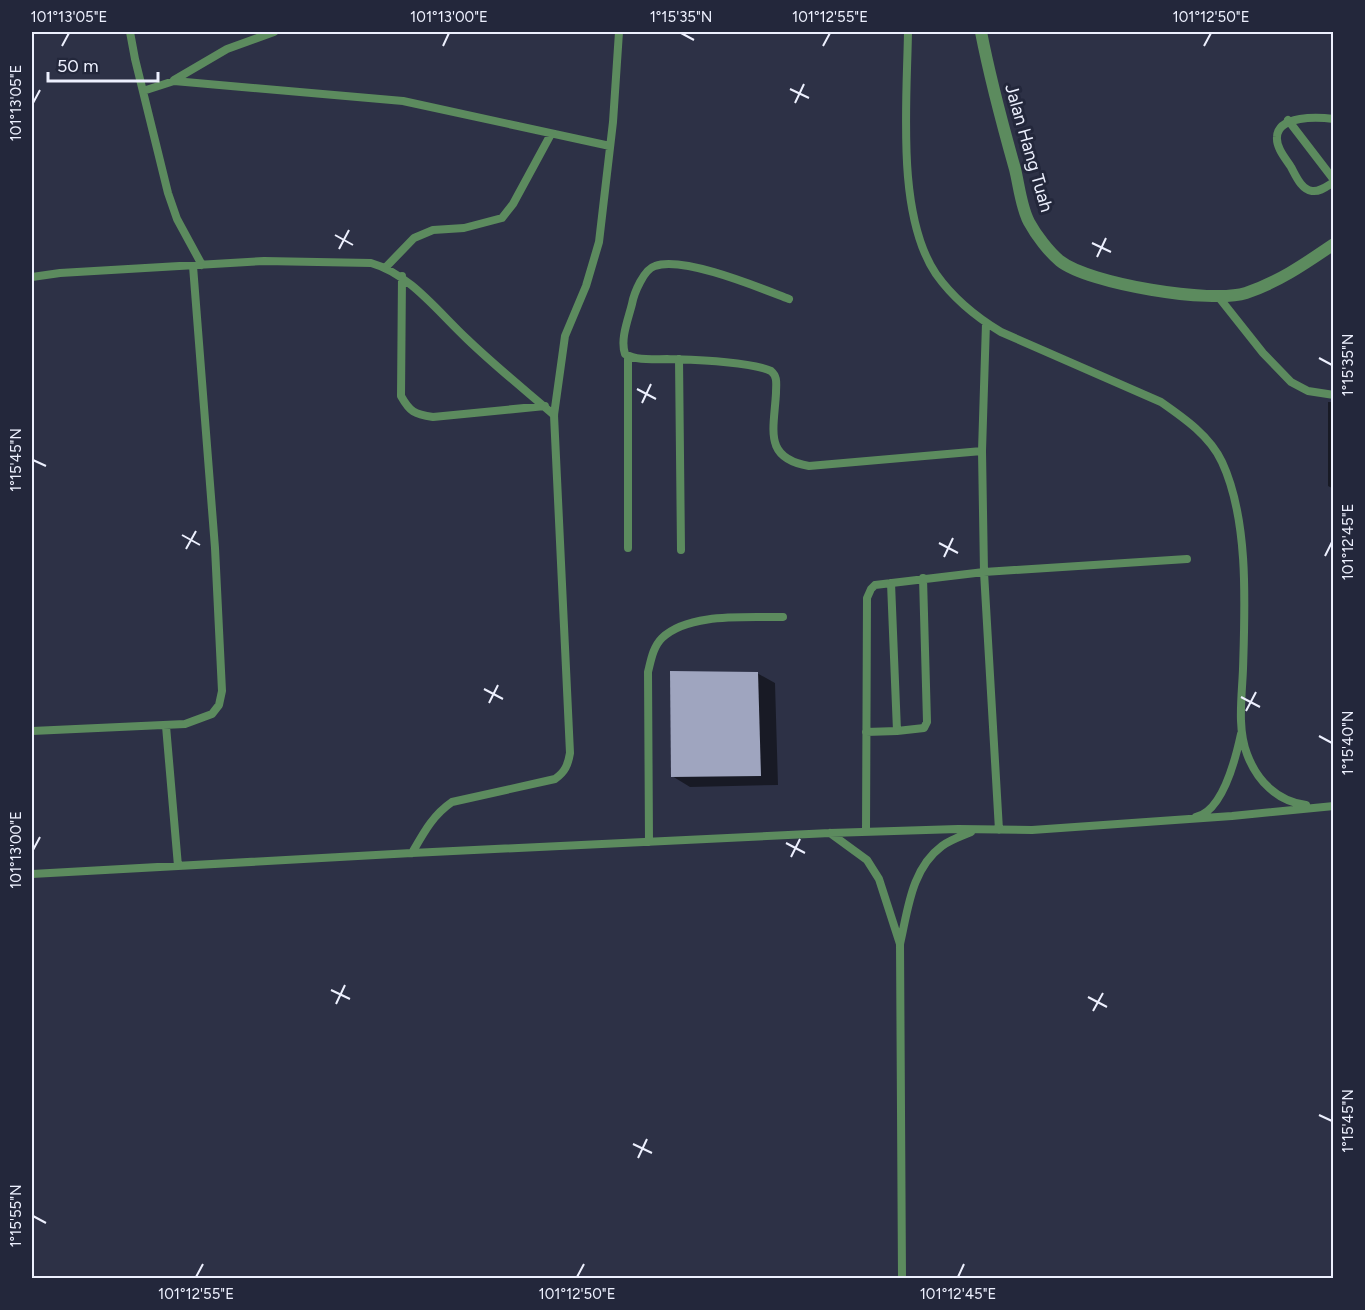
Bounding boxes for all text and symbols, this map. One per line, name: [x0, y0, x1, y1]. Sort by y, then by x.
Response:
text: 101°13'05"E: [31, 8, 107, 26]
text: 101°13'00"E: [410, 8, 488, 26]
text: 1°15'35"N: [650, 8, 712, 26]
text: 101°12'55"E: [792, 8, 868, 26]
text: 101°12'50"E: [1172, 8, 1250, 26]
scale bar: [48, 45, 158, 83]
text: 50 m: [57, 55, 99, 77]
text: 101°13'05"E: [7, 65, 25, 141]
street label: Jalan Hang Tuah: [1000, 81, 1058, 215]
text: 1°15'35"N: [1339, 334, 1357, 396]
text: 1°15'45"N: [7, 428, 25, 492]
text: 101°12'45"E: [1339, 504, 1357, 580]
text: 1°15'40"N: [1339, 711, 1357, 775]
text: 101°13'00"E: [7, 811, 25, 889]
text: 1°15'45"N: [1339, 1089, 1357, 1153]
text: 1°15'55"N: [7, 1184, 25, 1248]
text: 101°12'55"E: [158, 1285, 234, 1303]
text: 101°12'50"E: [538, 1285, 616, 1303]
text: 101°12'45"E: [920, 1285, 996, 1303]

